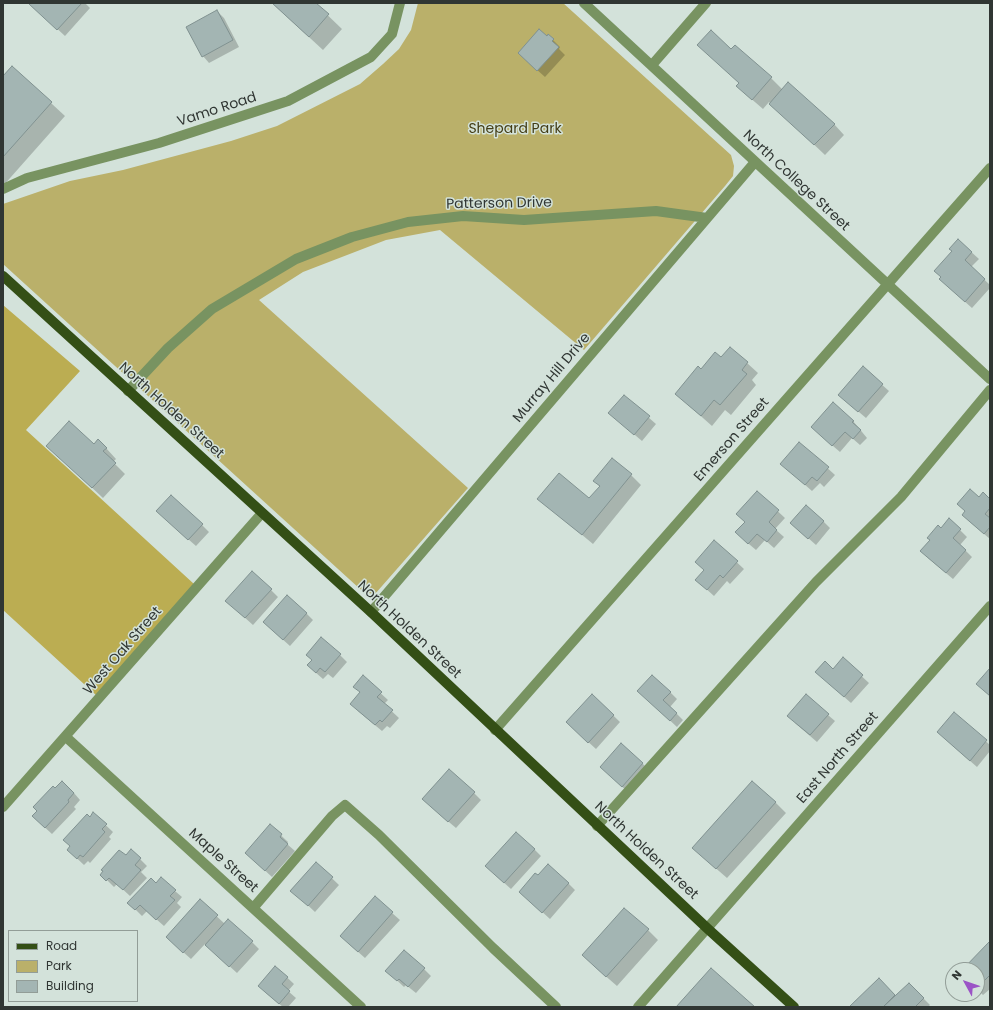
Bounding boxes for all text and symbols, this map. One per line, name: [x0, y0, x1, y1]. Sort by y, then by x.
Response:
street label: Vamo Road: [175, 89, 259, 131]
park label: Shepard Park: [468, 121, 562, 137]
street label: North College Street: [739, 127, 853, 235]
street label: Patterson Drive: [446, 195, 552, 213]
street label: Murray Hill Drive: [510, 330, 594, 426]
street label: North Holden Street: [115, 359, 227, 463]
street label: Emerson Street: [691, 395, 773, 485]
street label: North Holden Street: [354, 578, 464, 682]
street label: West Oak Street: [80, 604, 166, 698]
street label: East North Street: [794, 709, 882, 807]
street label: North Holden Street: [591, 799, 701, 903]
street label: Maple Street: [185, 825, 261, 897]
legend: [8, 930, 138, 1002]
text: Road: [46, 937, 77, 954]
text: Park: [46, 957, 72, 974]
north arrow: [945, 962, 985, 1002]
text: N: [948, 967, 965, 983]
text: Building: [46, 977, 94, 994]

